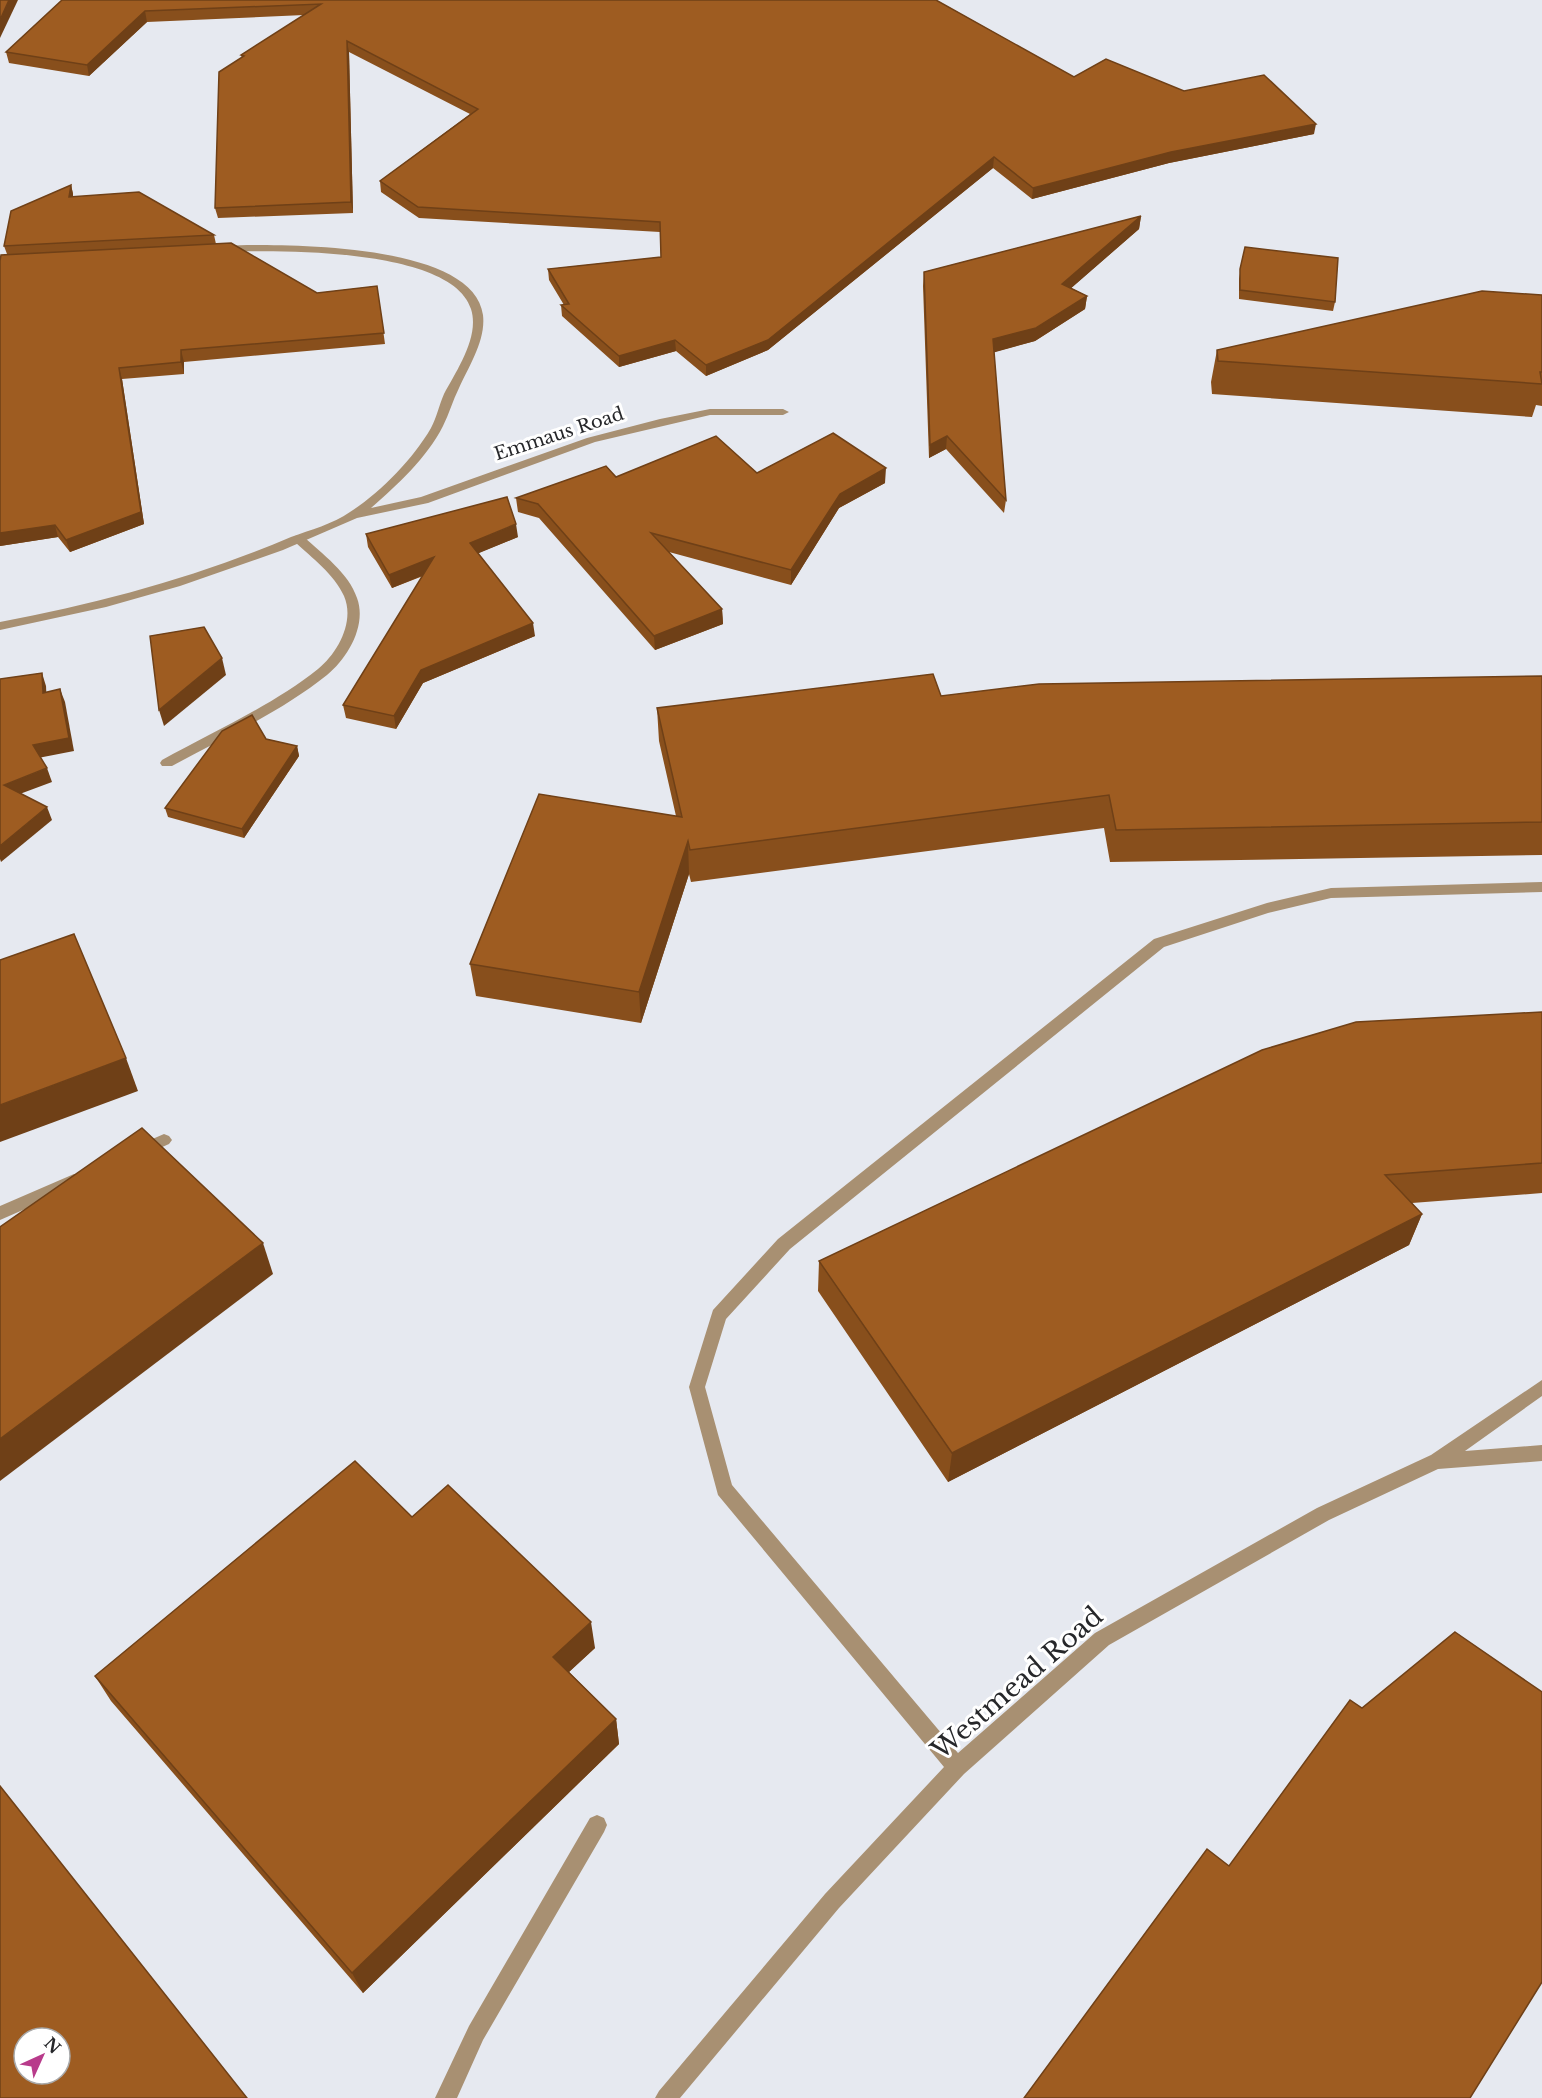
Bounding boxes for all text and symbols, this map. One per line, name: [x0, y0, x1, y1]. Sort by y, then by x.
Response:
street label: Emmaus Road: [491, 403, 627, 465]
street label: Westmead Road: [924, 1600, 1109, 1767]
north arrow: [12, 2026, 72, 2086]
text: N: [40, 2033, 65, 2058]

